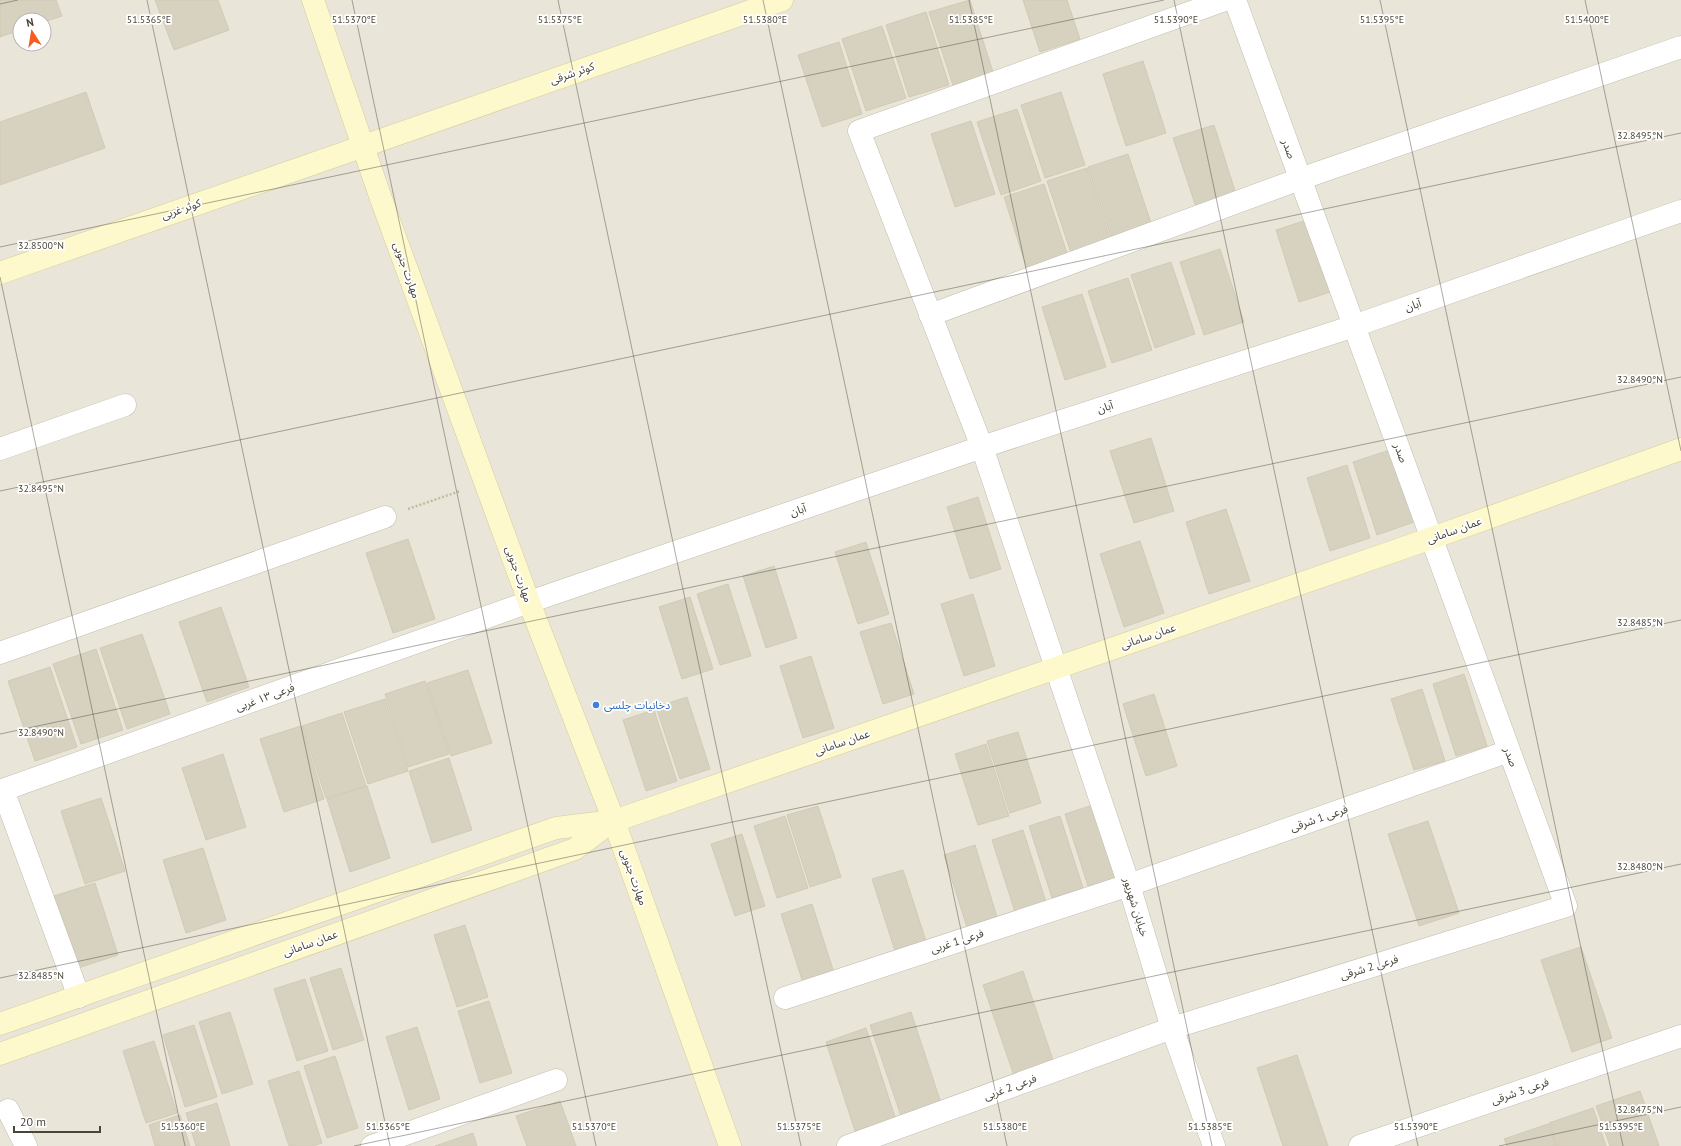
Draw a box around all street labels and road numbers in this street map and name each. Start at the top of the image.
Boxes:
street label: کوثر شرقی [548,59,596,87]
street label: صدر [1279,136,1299,161]
street label: کوثر غربی [159,196,203,222]
street label: مهارت جنوبی [390,240,424,300]
street label: آبان [1403,295,1424,314]
street label: آبان [1095,398,1116,416]
street label: صدر [1391,440,1411,465]
street label: آبان [788,500,809,519]
street label: عمان سامانی [1425,513,1484,546]
street label: مهارت جنوبی [502,544,536,604]
street label: عمان سامانی [1119,620,1178,652]
street label: فرعی ۱۳ غربی [234,680,296,714]
street label: عمان سامانی [813,726,872,758]
street label: صدر [1501,744,1521,769]
street label: فرعی 1 شرقی [1288,802,1350,834]
street label: مهارت جنوبی [617,847,651,907]
street label: خیابان شهریور [1120,875,1152,939]
street label: عمان سامانی [281,926,340,959]
street label: فرعی 1 غربی [929,926,985,956]
street label: فرعی 2 شرقی [1338,951,1400,982]
street label: فرعی 2 غربی [982,1071,1038,1103]
street label: فرعی 3 شرقی [1489,1075,1551,1107]

